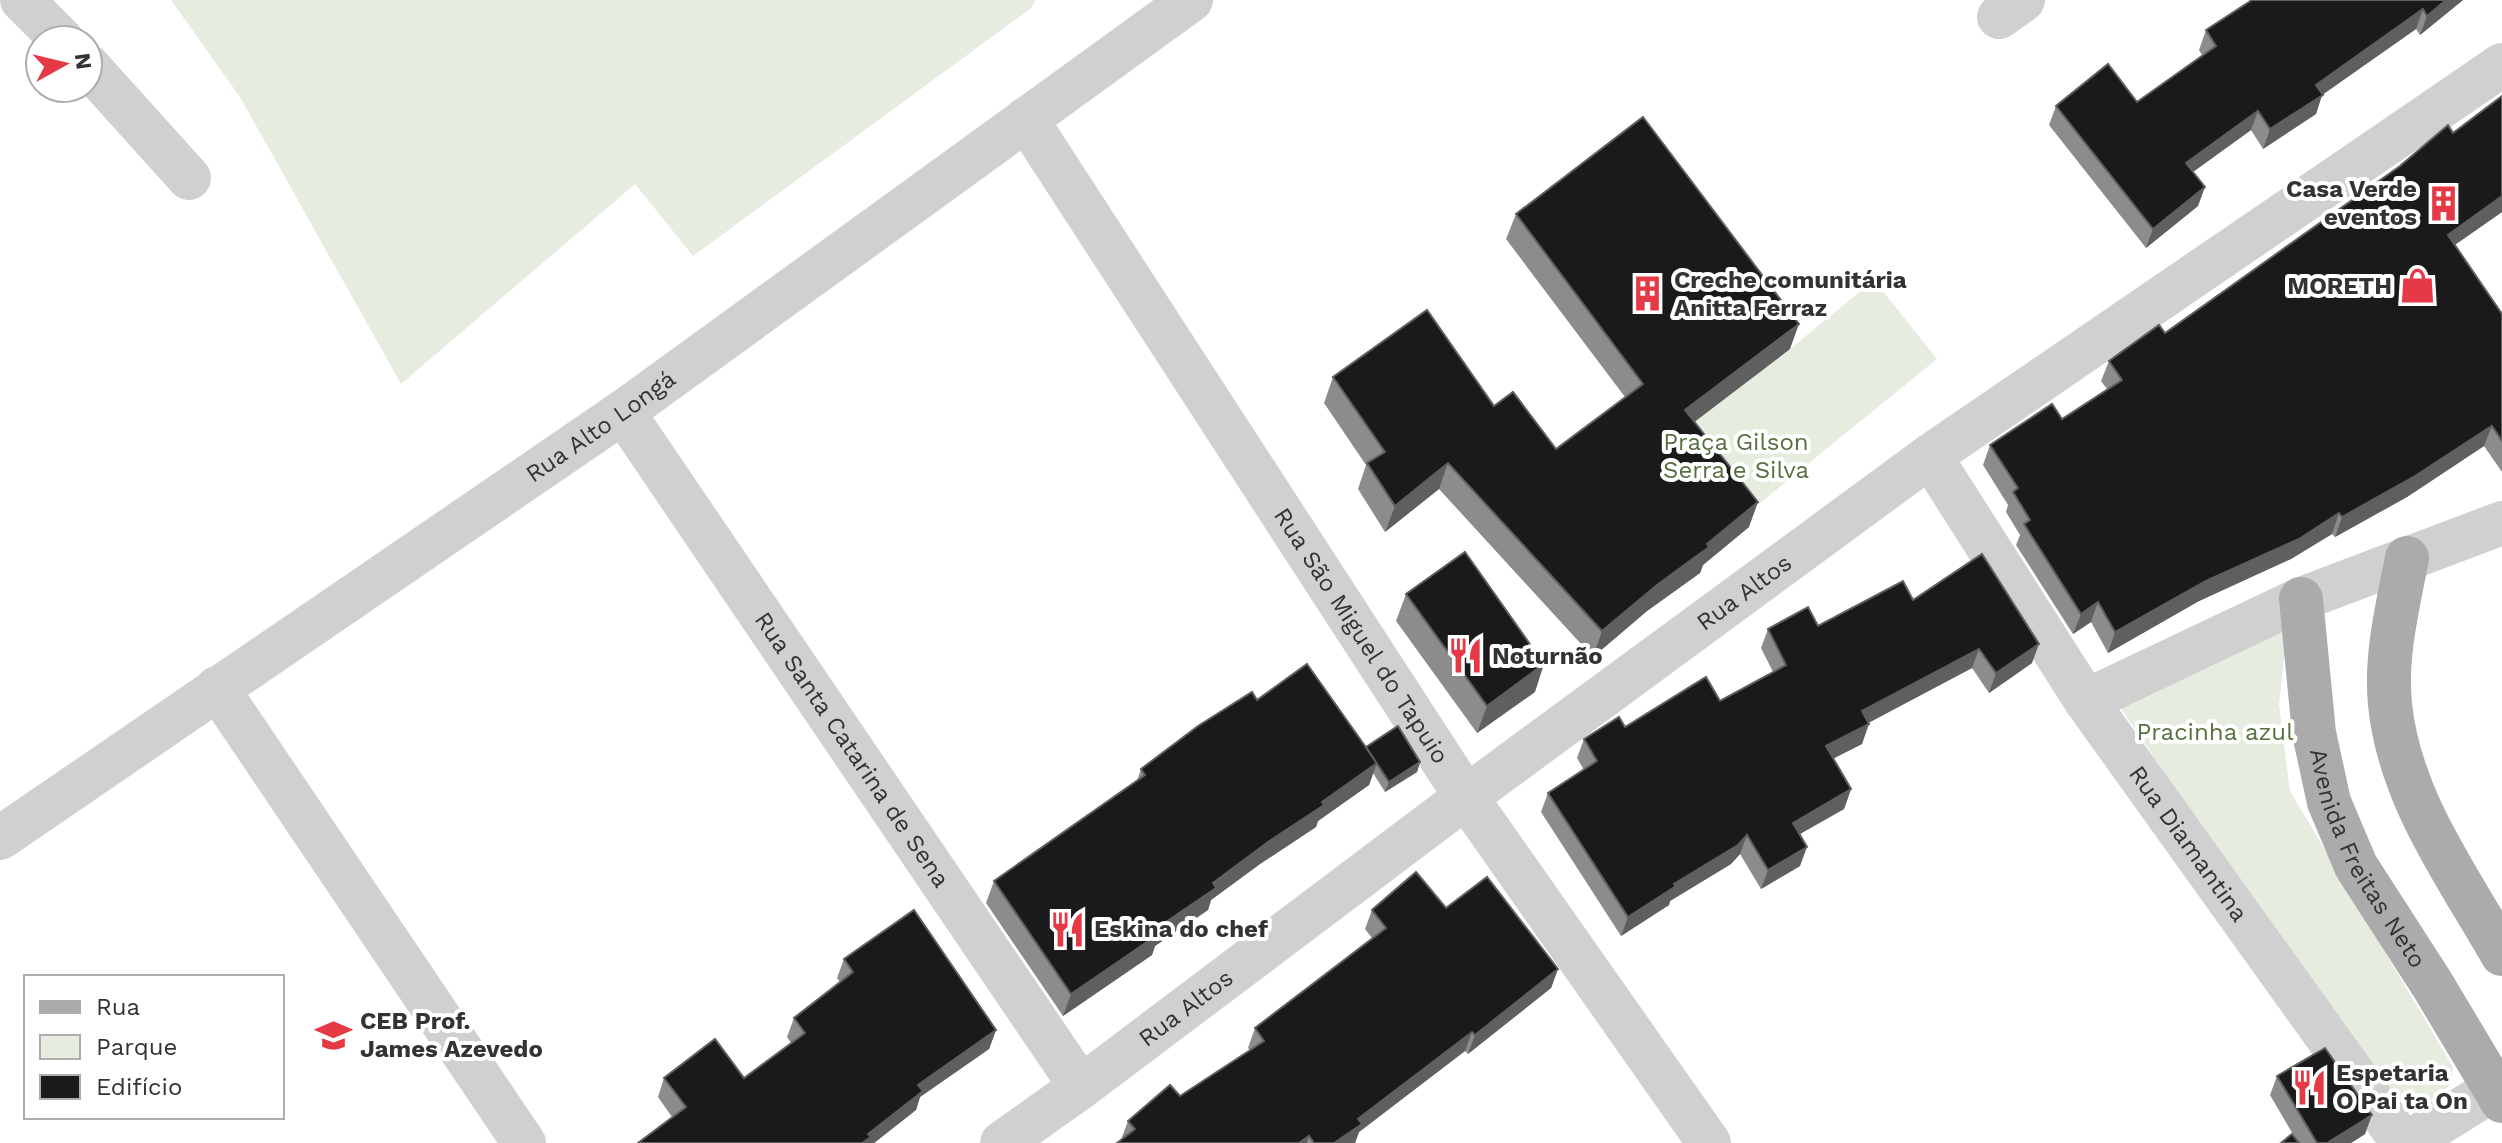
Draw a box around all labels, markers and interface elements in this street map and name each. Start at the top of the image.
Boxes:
north arrow [24,24,104,104]
text: N [70,51,97,71]
place label: Casa Verde eventos [2286,175,2417,231]
building icon: Casa Verde eventos [2424,184,2462,222]
place label: Creche comunitária Anitta Ferraz [1674,266,1907,322]
shop icon: MORETH [2399,267,2437,305]
place label: MORETH [2287,272,2392,300]
building icon: Creche comunitária Anitta Ferraz [1629,275,1667,313]
street label: Rua Alto Longá [520,365,681,488]
park label: Praça Gilson Serra e Silva [1663,428,1809,484]
street label: Rua São Miguel do Tapuio [1268,502,1455,769]
street label: Rua Altos [1691,549,1797,637]
street label: Rua Santa Catarina de Sena [749,607,955,893]
restaurant icon: Noturnão [1447,637,1485,675]
place label: Noturnão [1492,642,1603,670]
park label: Pracinha azul [2137,718,2294,746]
street label: Avenida Freitas Neto [2304,746,2432,973]
street label: Rua Diamantina [2123,760,2254,927]
restaurant icon: Eskina do chef [1049,910,1087,948]
place label: Eskina do chef [1094,915,1268,943]
street label: Rua Altos [1133,964,1238,1053]
legend [24,975,284,1119]
text: Rua [96,993,140,1021]
place label: CEB Prof. James Azevedo [360,1007,543,1063]
school or university icon: CEB Prof. James Azevedo [315,1016,353,1054]
text: Parque [96,1033,177,1061]
place label: Espetaria O Pai ta On [2336,1059,2468,1115]
restaurant icon: Espetaria O Pai ta On [2291,1068,2329,1106]
text: Edifício [96,1073,182,1101]

